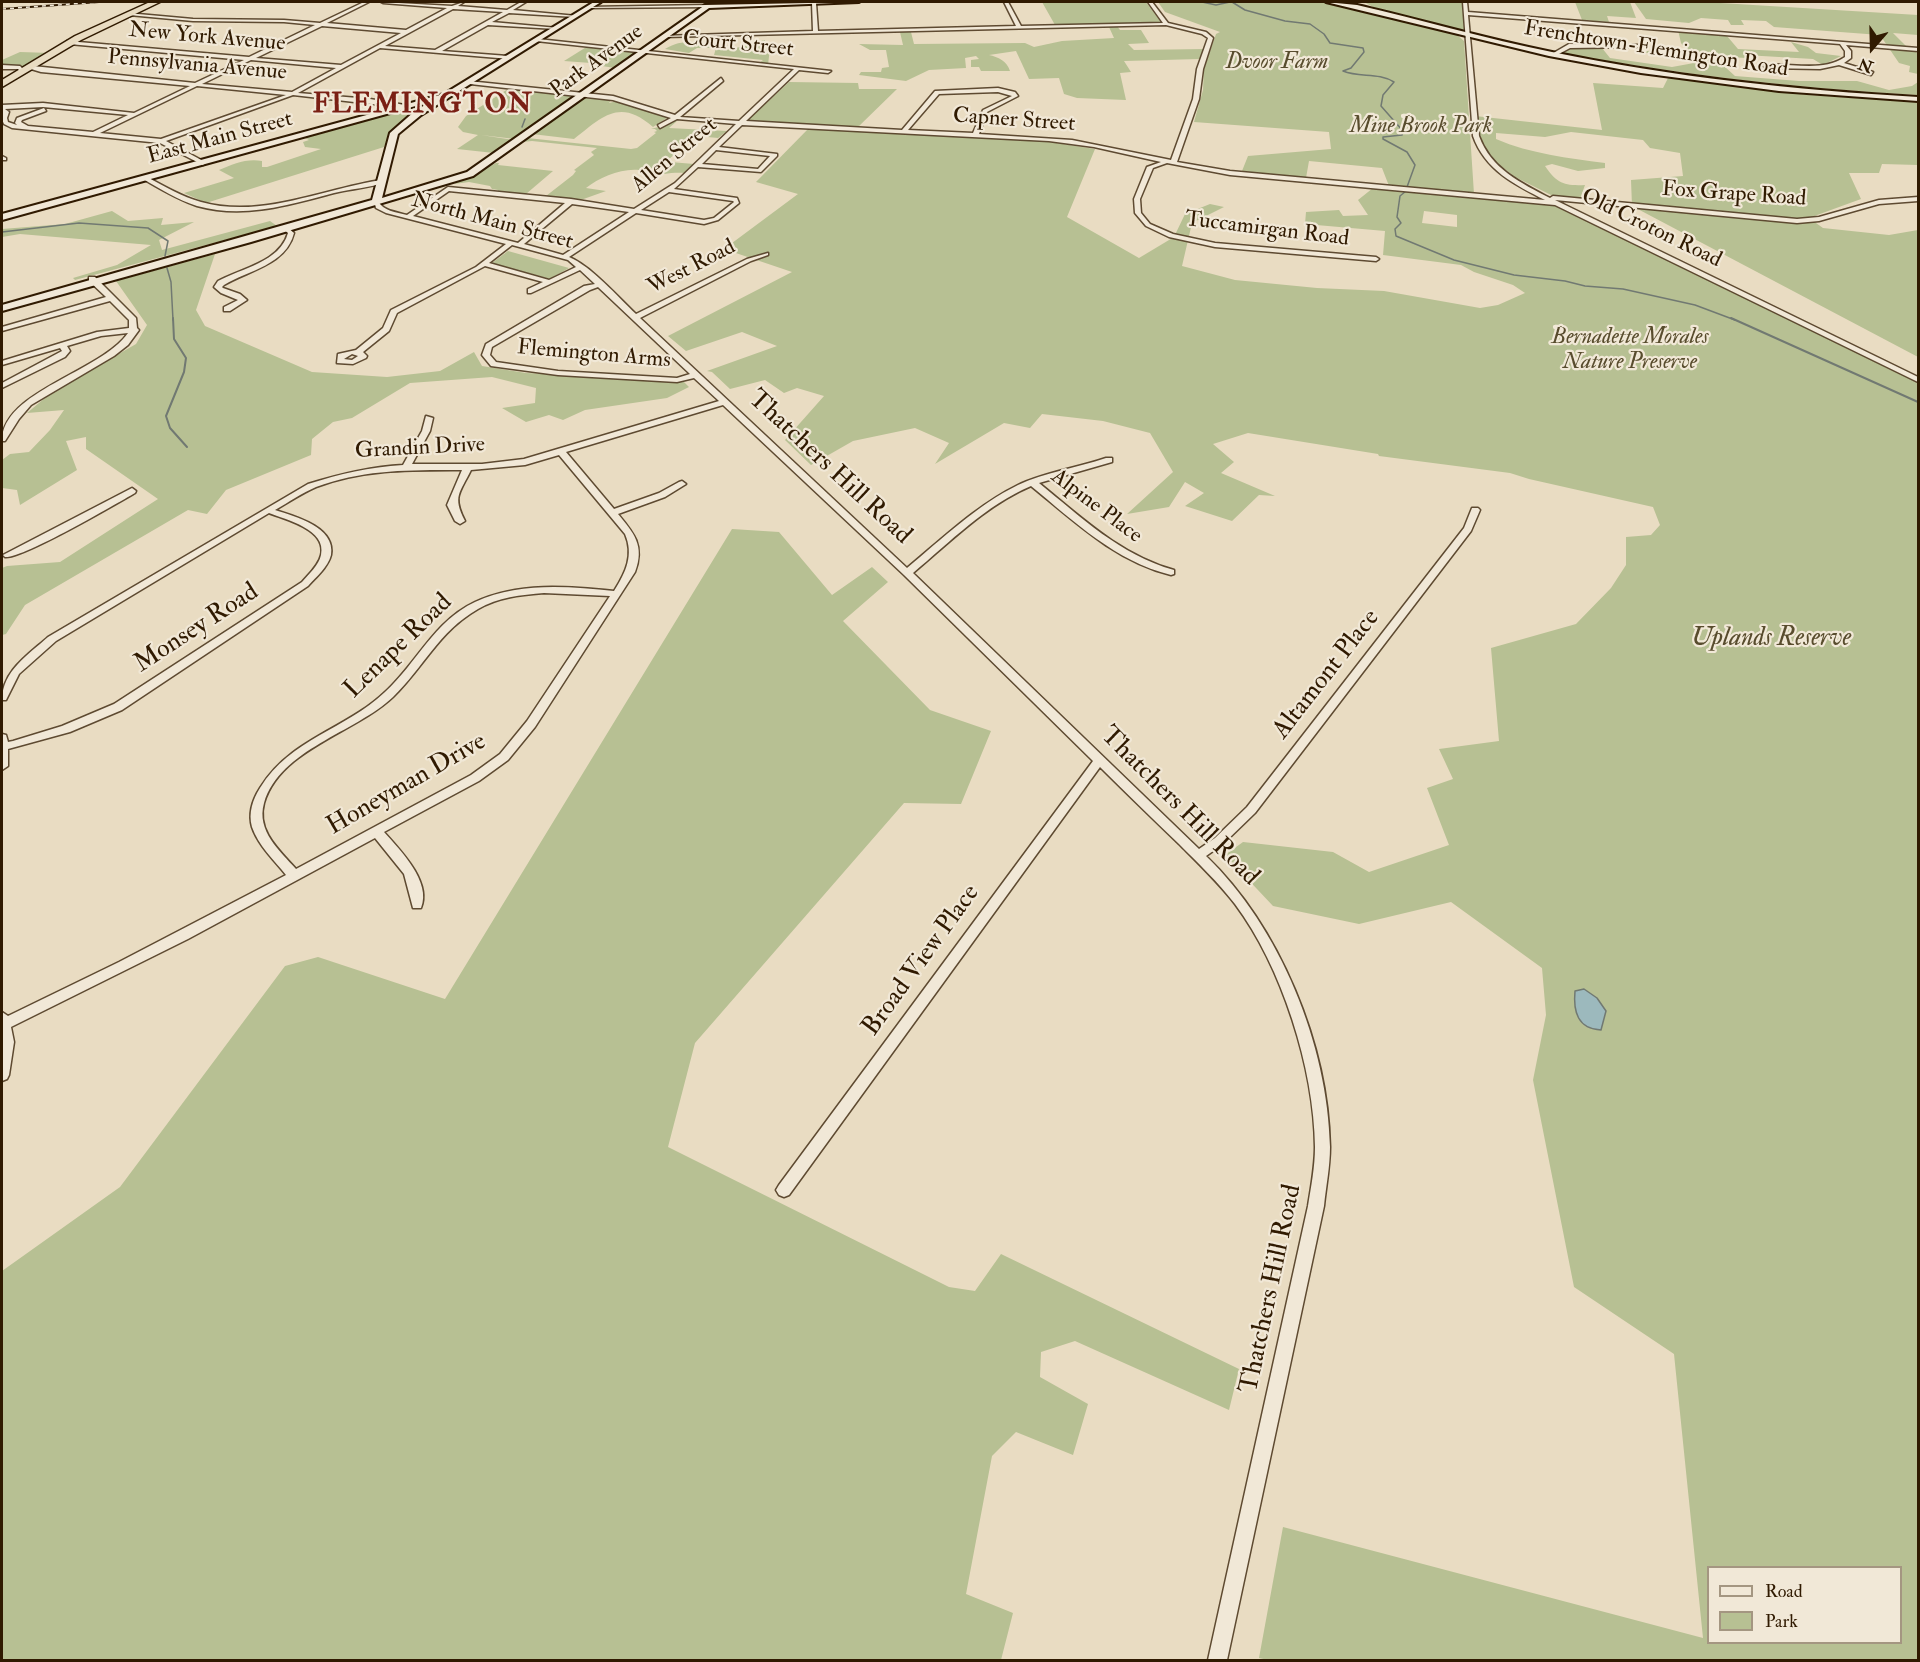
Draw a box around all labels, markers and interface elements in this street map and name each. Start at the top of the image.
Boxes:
street label: Frenchtown-Flemington Road [1522,16,1790,84]
street label: New York Avenue [128,18,286,58]
north arrow [1842,18,1902,78]
street label: Park Avenue [545,19,649,105]
street label: Court Street [681,26,795,64]
street label: Pennsylvania Avenue [106,45,288,87]
park label: Dvoor Farm [1226,50,1328,76]
text: N [1856,53,1876,77]
district label: FLEMINGTON [313,90,533,122]
street label: Capner Street [952,104,1076,138]
street label: East Main Street [145,107,295,171]
street label: Allen Street [627,113,723,199]
park label: Mine Brook Park [1350,114,1492,140]
street label: Fox Grape Road [1661,177,1807,213]
street label: Old Croton Road [1576,184,1726,274]
street label: North Main Street [408,188,576,256]
street label: Tuccamirgan Road [1183,207,1351,253]
street label: West Road [644,235,740,301]
park label: Bernadette Morales Nature Preserve [1552,325,1708,376]
street label: Flemington Arms [516,335,672,375]
street label: Thatchers Hill Road [741,384,917,552]
street label: Grandin Drive [354,432,486,466]
street label: Alpine Place [1045,464,1147,550]
street label: Monsey Road [129,577,265,681]
street label: Lenape Road [339,588,459,706]
street label: Altamont Place [1267,604,1387,746]
park label: Uplands Reserve [1691,623,1851,655]
street label: Thatchers Hill Road [1093,721,1265,893]
street label: Honeyman Drive [322,727,492,843]
street label: Broad View Place [857,879,987,1043]
street label: Thatchers Hill Road [1235,1182,1309,1396]
legend [1707,1566,1902,1644]
text: Road [1765,1580,1803,1603]
text: Park [1765,1610,1798,1633]

